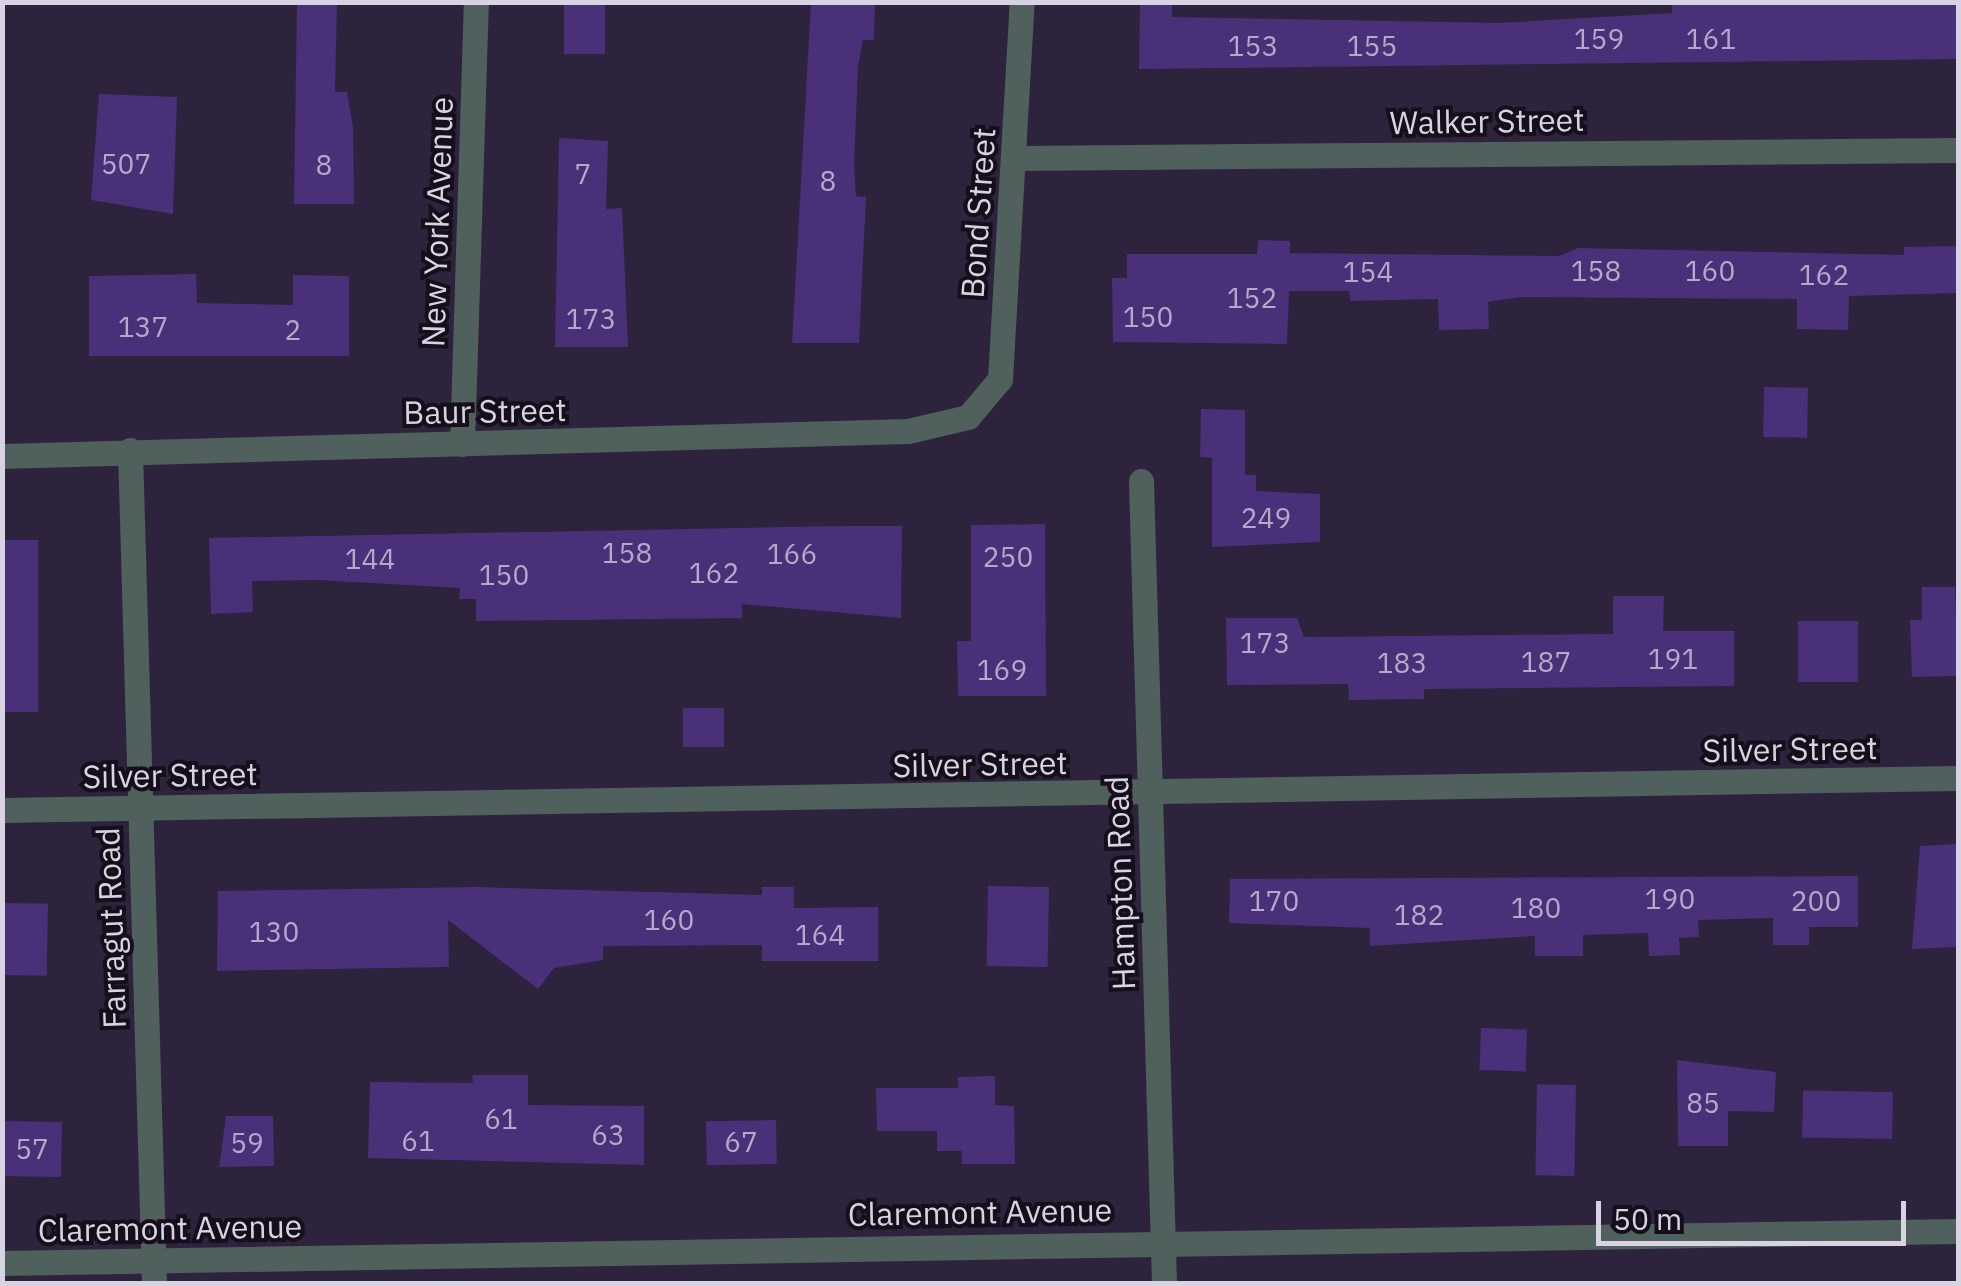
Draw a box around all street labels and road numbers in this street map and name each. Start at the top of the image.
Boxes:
street label: New York Avenue [413,96,461,348]
street label: Walker Street [1389,100,1585,142]
street label: Bond Street [953,126,1003,300]
street label: Baur Street [403,390,567,432]
street label: Silver Street [1702,728,1878,770]
street label: Silver Street [892,743,1068,785]
street label: Silver Street [82,754,258,796]
street label: Hampton Road [1097,775,1143,991]
street label: Farragut Road [88,827,134,1029]
street label: Claremont Avenue [847,1190,1113,1234]
street label: Claremont Avenue [37,1206,303,1250]

